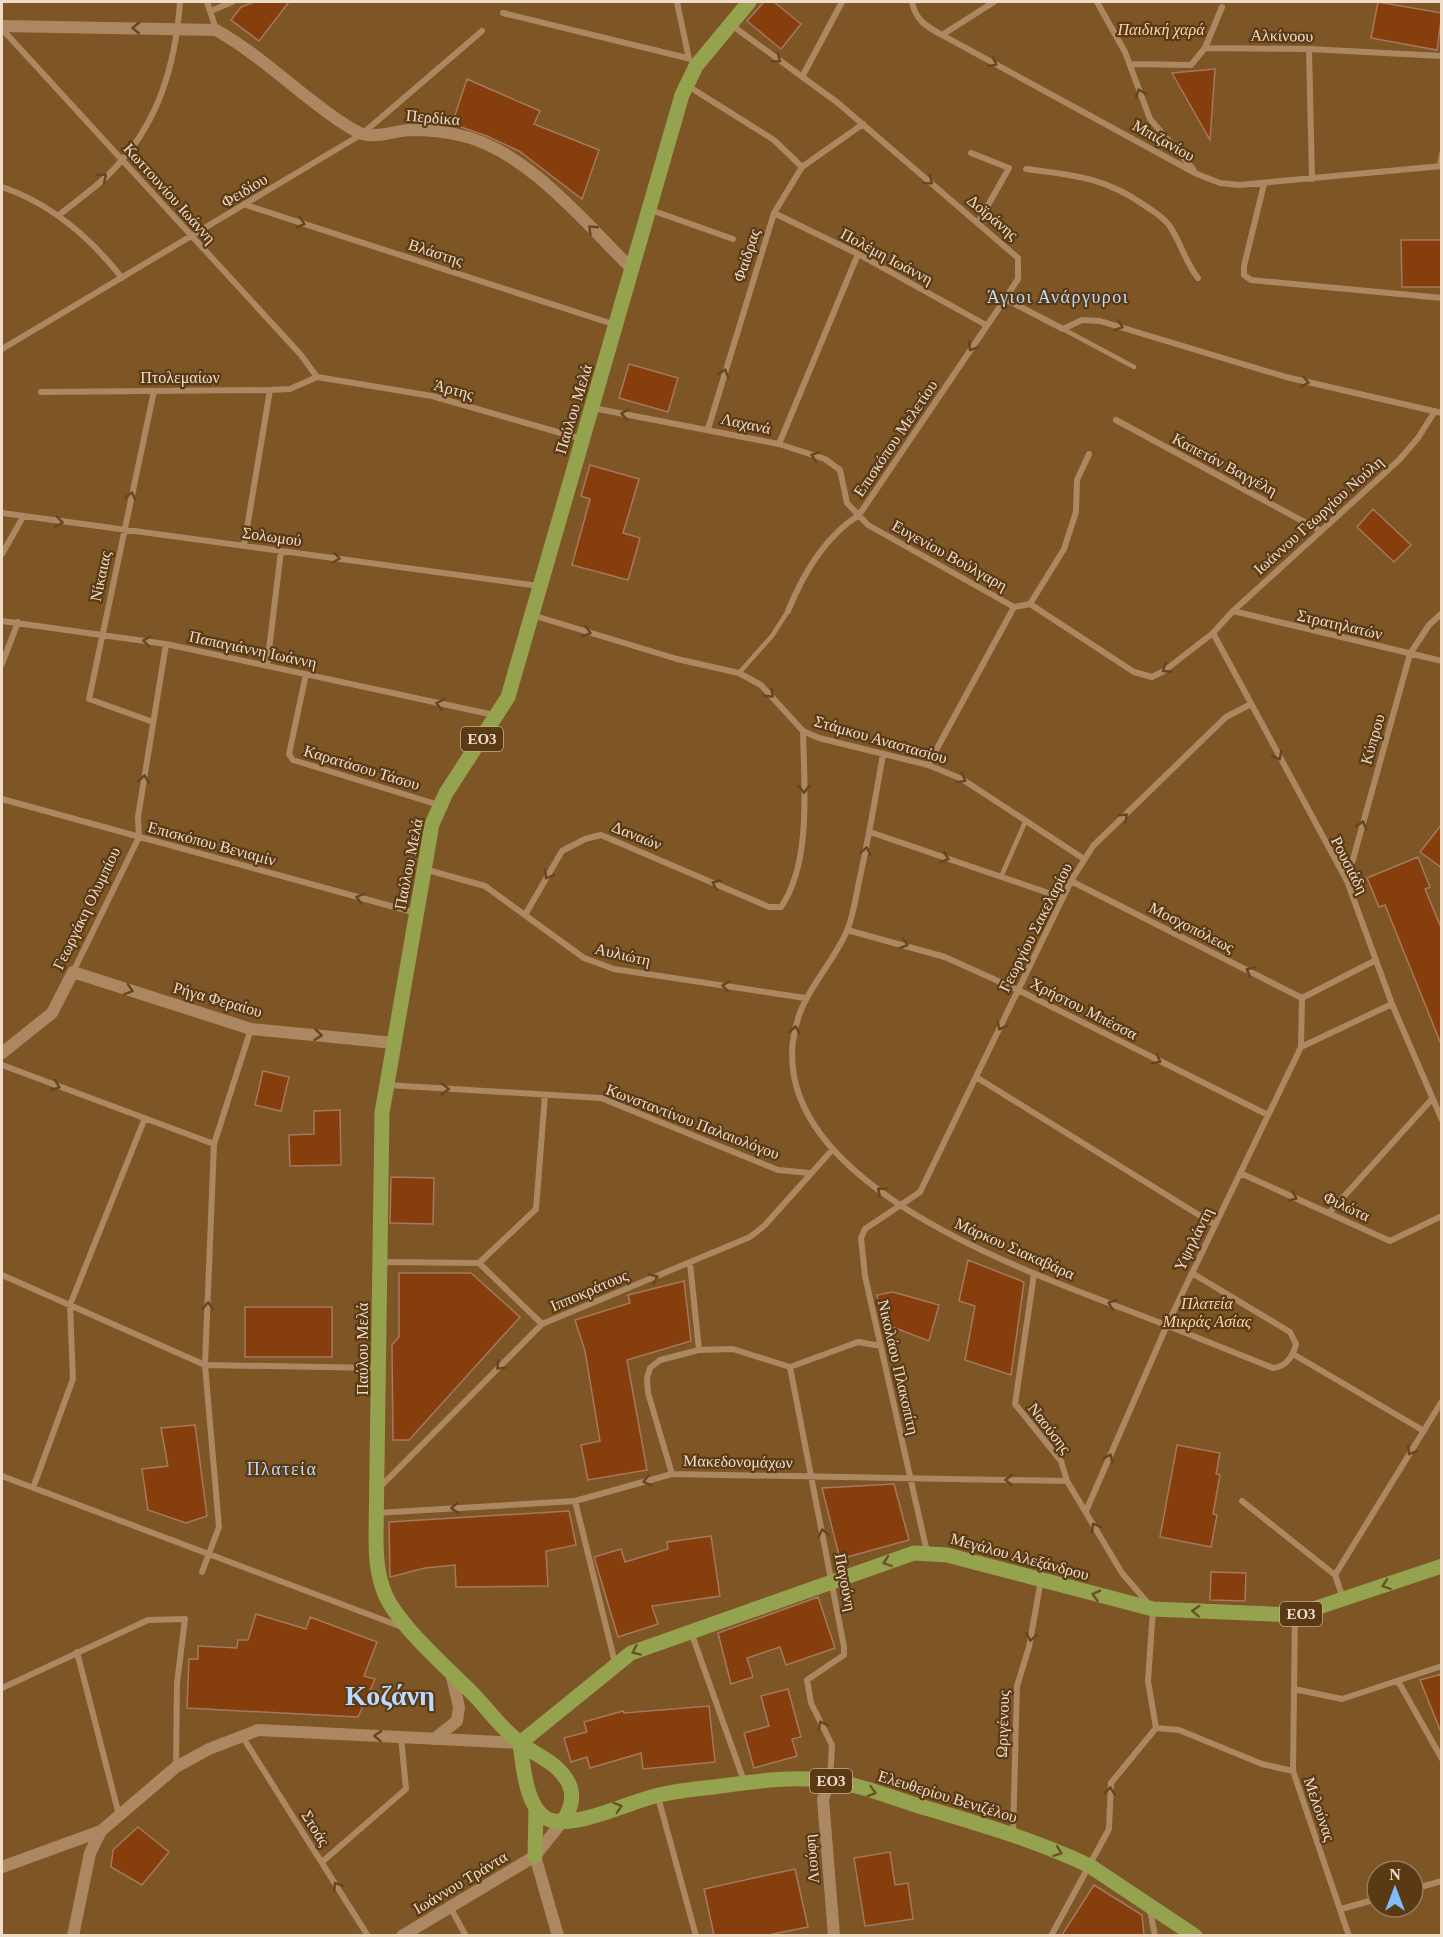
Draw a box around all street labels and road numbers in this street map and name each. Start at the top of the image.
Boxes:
street label: Αλκίνοου [1250,26,1314,45]
street label: Περδίκα [405,107,461,129]
street label: Μπιζανίου [1129,116,1198,165]
street label: Κωττουνίου Ιωάννη [119,140,219,248]
street label: Φειδίου [218,170,270,211]
street label: Δοϊράνης [963,191,1022,245]
street label: Πολέμη Ιωάννη [837,225,936,289]
street label: Φαίδρας [730,226,764,284]
street label: Βλάστης [406,236,466,270]
street label: Παύλου Μελά [552,362,595,456]
street label: Πτολεμαίων [140,369,220,387]
street label: Άρτης [432,376,476,404]
street label: Επισκόπου Μελετίου [850,377,941,500]
street label: Λαχανά [719,410,773,438]
street label: Καπετάν Βαγγέλη [1169,430,1280,500]
street label: Ιωάννου Γεωργίου Νούλη [1250,453,1387,579]
street label: Ευγενίου Βούλγαρη [889,517,1010,595]
street label: Σολωμού [241,524,303,550]
street label: Νίκαιας [87,549,114,603]
street label: Στρατηλατών [1295,606,1384,644]
street label: Παπαγιάννη Ιωάννη [187,628,318,672]
street label: Στάμκου Αναστασίου [812,712,949,768]
street label: Κύπρου [1357,712,1389,766]
road number: ΕΟ3 [461,727,503,751]
street label: Καρατάσου Τάσου [302,742,422,794]
street label: Παύλου Μελά [391,816,426,911]
street label: Επισκόπου Βενιαμίν [146,818,278,870]
street label: Δαναών [609,818,664,853]
street label: Ρουσιάδη [1327,834,1371,897]
street label: Γεωργάκη Ολυμπίου [49,844,124,973]
street label: Γεωργίου Σακελαρίου [996,860,1076,995]
street label: Μοσχοπόλεως [1146,899,1238,957]
street label: Αυλιώτη [593,940,652,970]
street label: Χρήστου Μπέσσα [1027,974,1141,1044]
street label: Ρήγα Φεραίου [171,979,264,1021]
street label: Κωνσταντίνου Παλαιολόγου [603,1080,782,1163]
street label: Φιλώτα [1321,1188,1373,1225]
street label: Υψηλάντη [1171,1205,1217,1274]
street label: Μάρκου Σιακαβάρα [952,1214,1078,1284]
street label: Ιπποκράτους [548,1266,632,1315]
street label: Νικολάου Πλακοπίτη [874,1298,922,1437]
street label: Παύλου Μελά [354,1302,371,1395]
street label: Ναούσης [1024,1400,1075,1458]
street label: Μακεδονομάχων [683,1452,793,1472]
street label: Μεγάλου Αλεξάνδρου [948,1530,1091,1584]
street label: Παγούνη [831,1552,859,1613]
road number: ΕΟ3 [1280,1602,1322,1626]
street label: Ωριγένους [993,1689,1013,1758]
street label: Ελευθερίου Βενιζέλου [876,1767,1020,1827]
road number: ΕΟ3 [810,1769,852,1793]
street label: Μελούνας [1301,1775,1339,1844]
street label: Στοάς [298,1808,333,1850]
street label: Λιούφη [801,1834,823,1884]
street label: Ιωάννου Τράντα [410,1847,511,1918]

